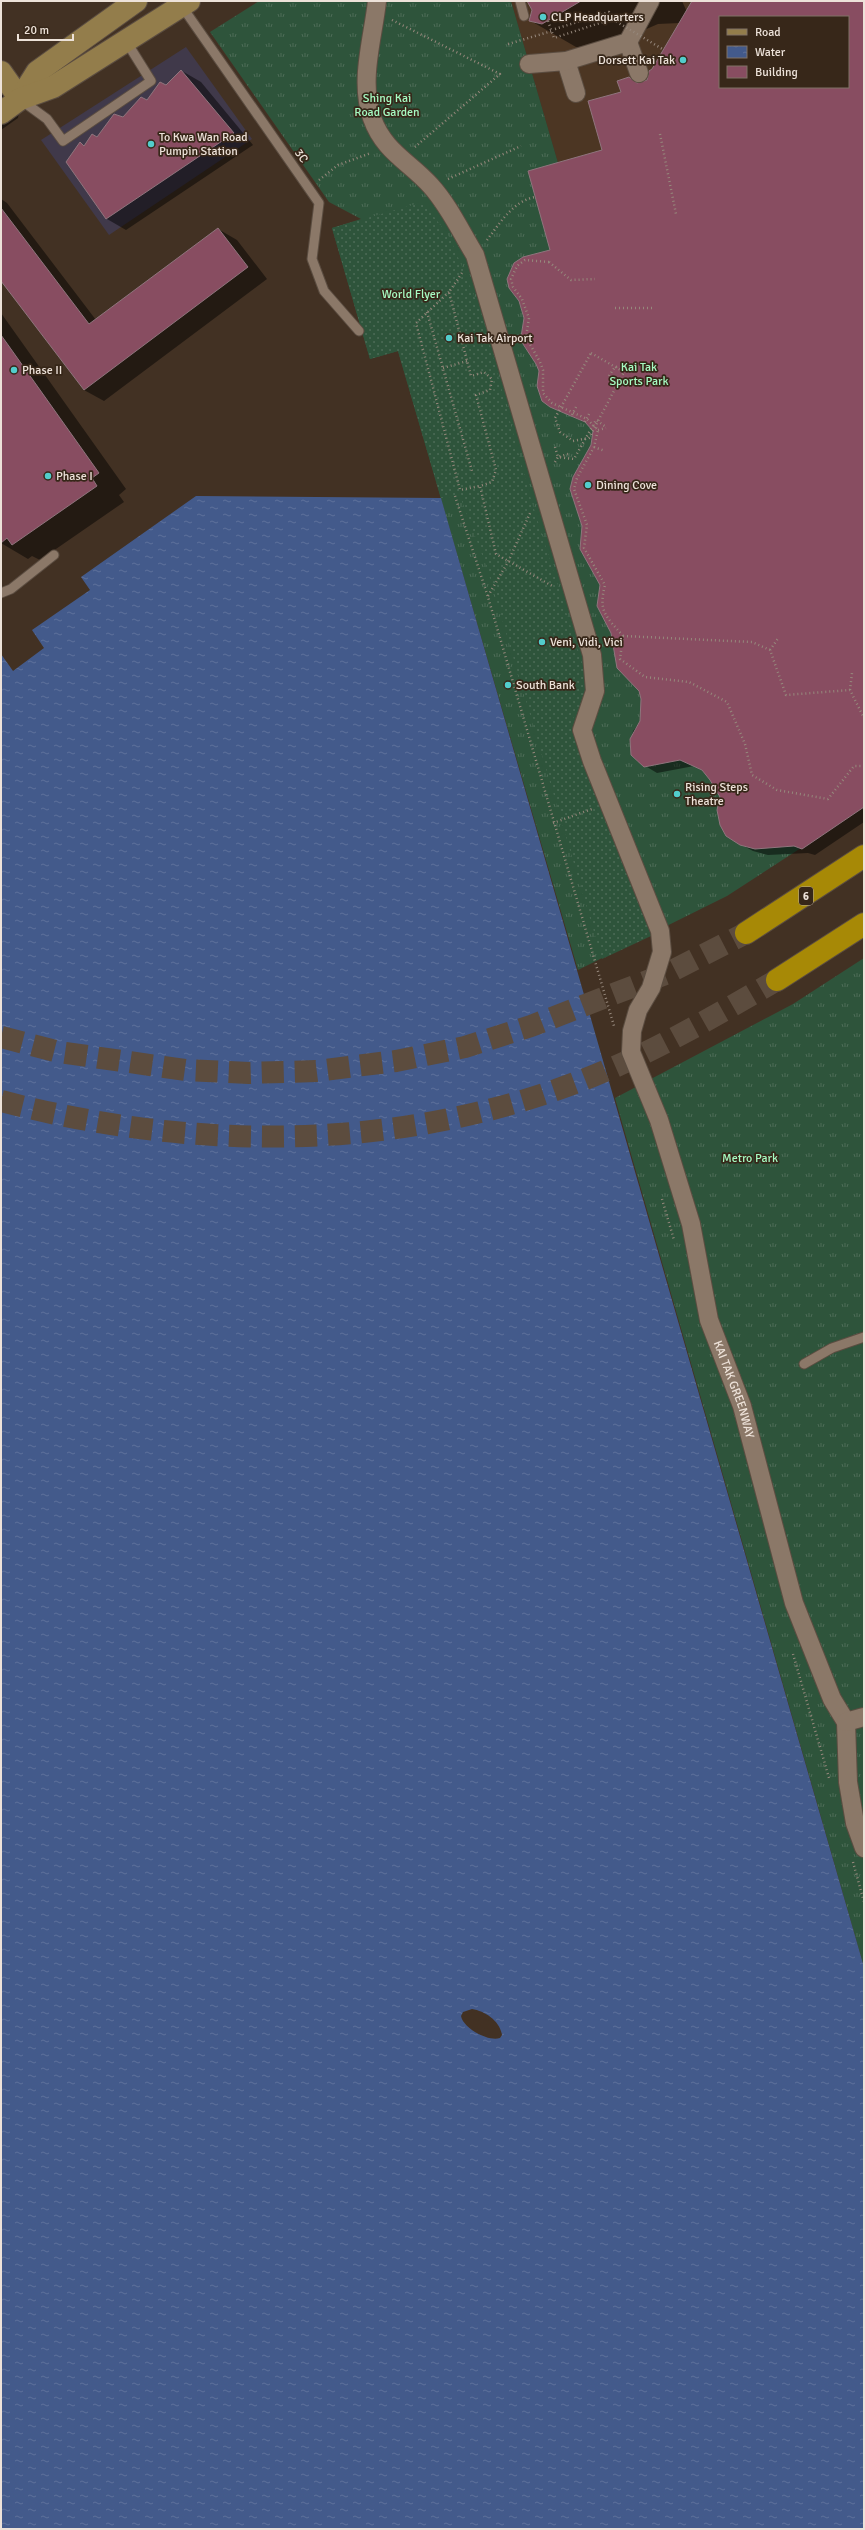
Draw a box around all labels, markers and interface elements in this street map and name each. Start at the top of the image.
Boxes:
place label: CLP Headquarters [551,10,644,25]
marker: CLP Headquarters [538,12,548,22]
scale bar [18,16,73,42]
legend [719,16,849,88]
text: 20 m [24,23,49,38]
text: Road [755,25,781,40]
text: Water [755,45,786,60]
place label: Dorsett Kai Tak [598,53,675,68]
marker: Dorsett Kai Tak [678,55,688,65]
text: Building [755,65,798,80]
park label: Shing Kai Road Garden [354,91,420,120]
place label: To Kwa Wan Road Pumpin Station [159,130,248,159]
marker: To Kwa Wan Road Pumpin Station [146,139,156,149]
street label: 3C [291,146,311,166]
park label: World Flyer [382,287,441,302]
place label: Kai Tak Airport [457,331,532,346]
marker: Kai Tak Airport [444,333,454,343]
park label: Kai Tak Sports Park [609,360,669,389]
place label: Phase II [22,363,62,378]
marker: Phase II [9,365,19,375]
place label: Phase I [56,469,93,484]
marker: Phase I [43,471,53,481]
place label: Dining Cove [596,478,657,493]
marker: Dining Cove [583,480,593,490]
place label: Veni, Vidi, Vici [550,635,623,650]
marker: Veni, Vidi, Vici [537,637,547,647]
place label: South Bank [516,678,575,693]
marker: South Bank [503,680,513,690]
place label: Rising Steps Theatre [685,780,748,809]
marker: Rising Steps Theatre [672,789,682,799]
road number: 6 [799,887,813,905]
park label: Metro Park [722,1151,778,1166]
street label: KAI TAK GREENWAY [710,1338,758,1440]

